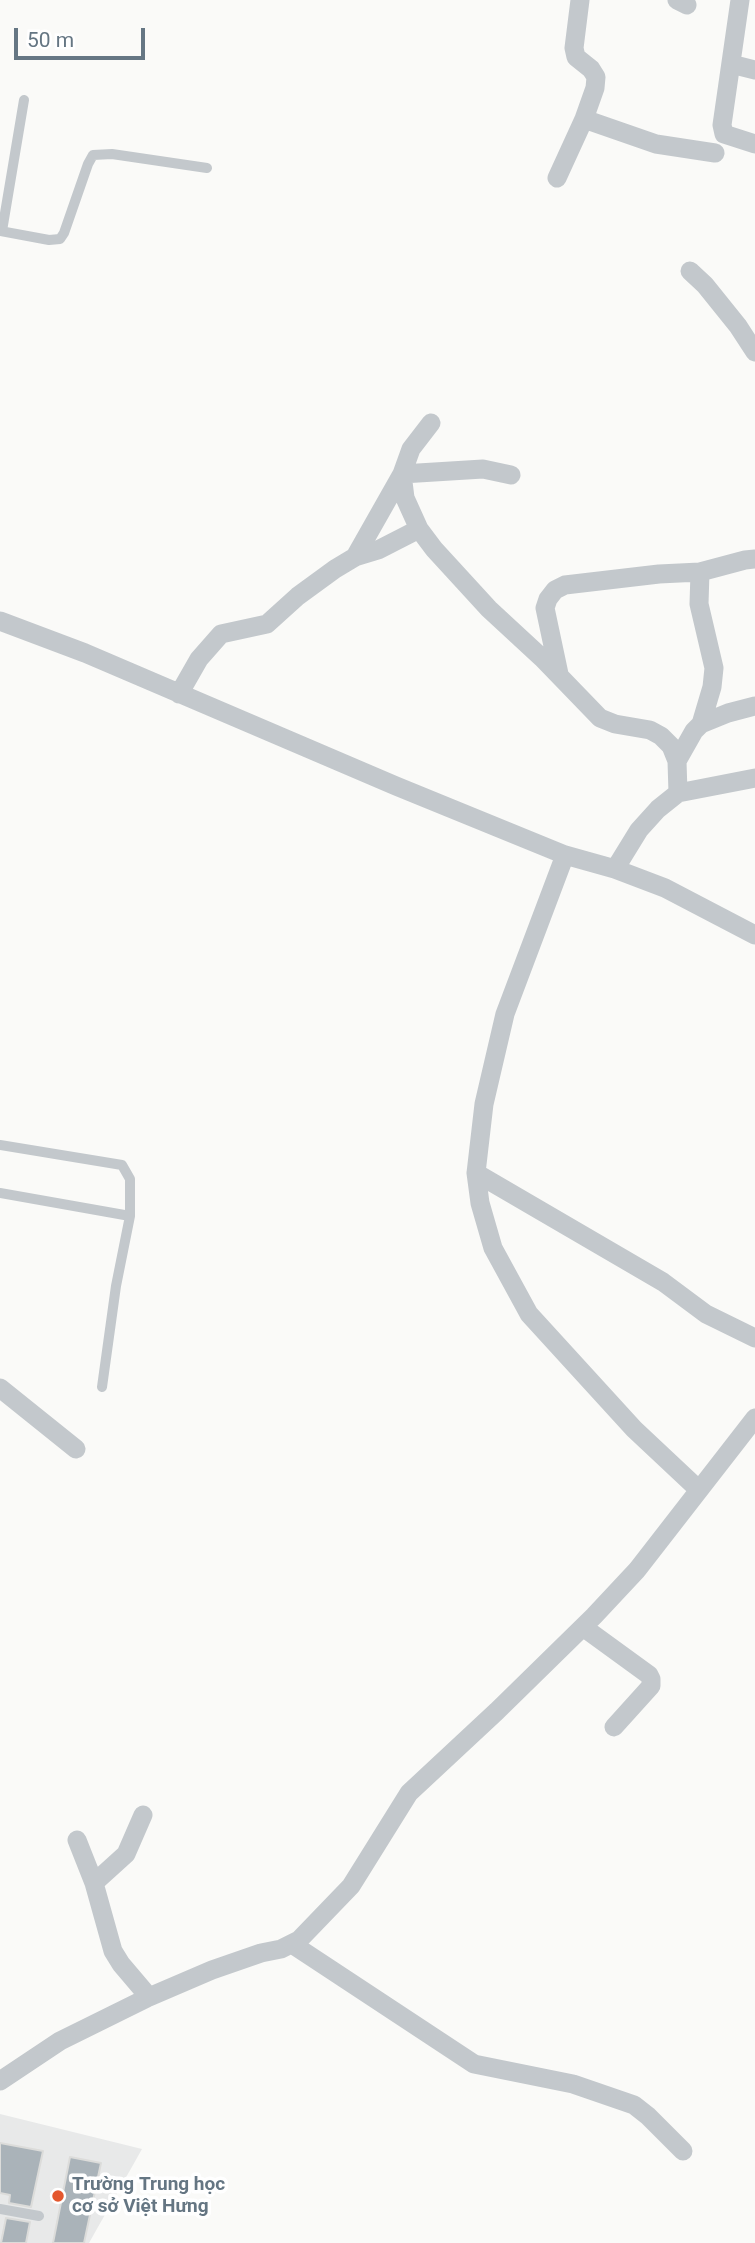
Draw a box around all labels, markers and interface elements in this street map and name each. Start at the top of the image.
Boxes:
scale bar [18,14,149,58]
text: 50 m [27,28,74,52]
place label: Trường Trung học cơ sở Việt Hưng [72,2174,225,2218]
marker: Trường Trung học cơ sở Việt Hưng [50,2188,66,2204]

